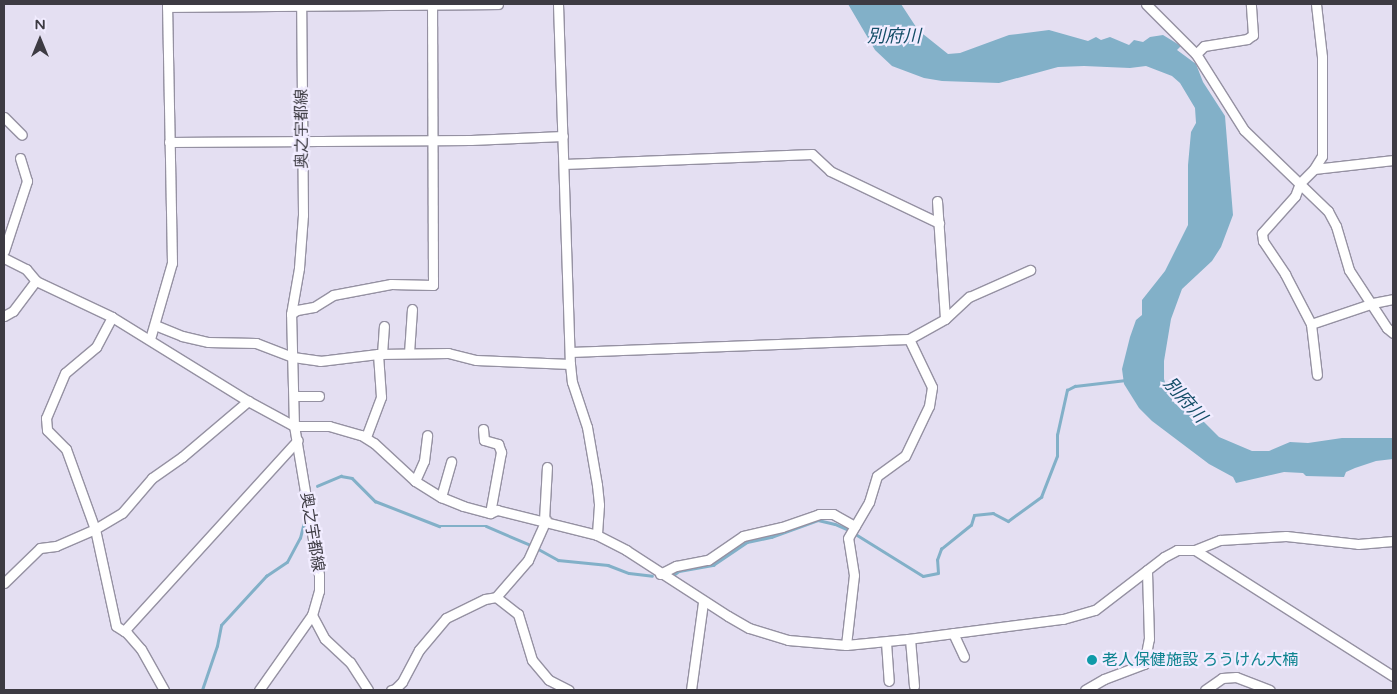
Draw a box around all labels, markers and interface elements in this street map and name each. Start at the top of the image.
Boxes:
north arrow [15,15,65,65]
text: N [34,16,46,33]
water label: 別府川 [867,25,921,47]
street label: 奥之宇都線 [292,89,312,169]
water label: 別府川 [1159,373,1211,427]
street label: 奥之宇都線 [296,491,328,573]
place label: 老人保健施設 ろうけん大楠 [1102,650,1298,670]
marker: 老人保健施設 ろうけん大楠 [1086,654,1098,666]

